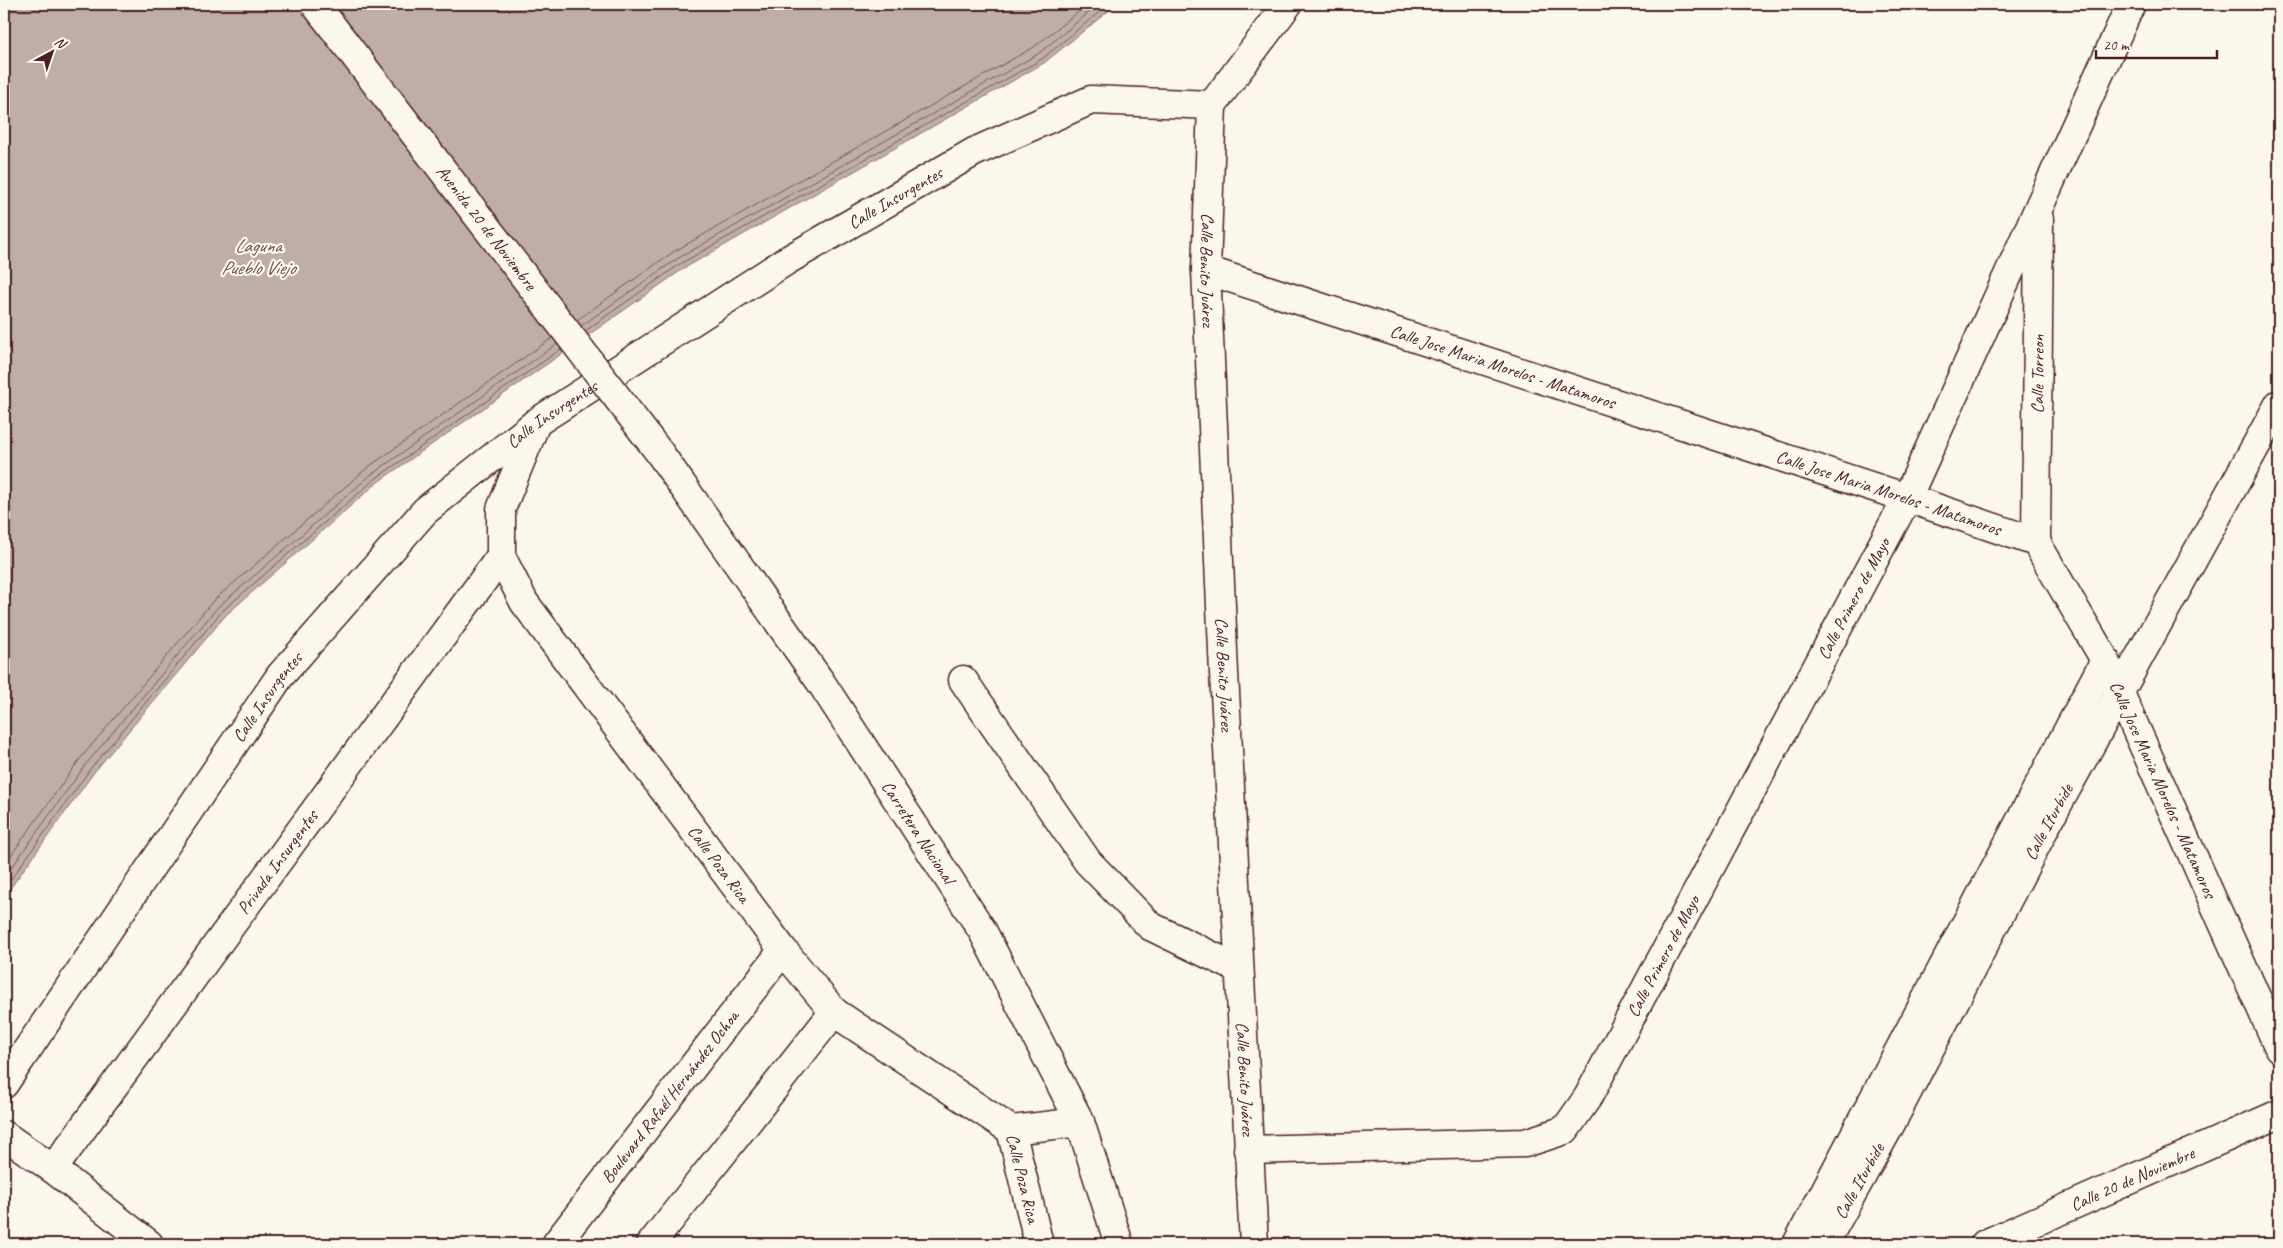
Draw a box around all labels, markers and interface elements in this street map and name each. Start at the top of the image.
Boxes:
north arrow [28,28,78,78]
scale bar [2096,28,2217,60]
text: N [51,33,71,53]
text: 20 m [2103,36,2130,55]
street label: Avenida 20 de Noviembre [432,161,542,295]
street label: Calle Insurgentes [844,161,948,234]
street label: Calle Benito Juárez [1195,213,1220,330]
water label: Laguna Pueblo Viejo [221,234,297,280]
street label: Calle Jose Maria Morelos - Matamoros [1387,320,1620,414]
street label: Calle Torreon [2026,334,2049,414]
street label: Calle Insurgentes [502,374,603,453]
street label: Calle Jose Maria Morelos - Matamoros [1773,445,2006,541]
street label: Calle Primero de Mayo [1812,533,1895,663]
street label: Calle Benito Juárez [1211,617,1238,734]
street label: Calle Insurgentes [228,646,308,746]
street label: Calle Jose Maria Morelos - Matamoros [2105,678,2222,903]
street label: Carretera Nacional [877,776,961,890]
street label: Calle Iturbide [2019,779,2078,864]
street label: Privada Insurgentes [232,805,324,918]
street label: Calle Poza Rica [683,821,756,909]
street label: Calle Primero de Mayo [1622,890,1705,1021]
street label: Boulevard Rafaél Hernández Ochoa [596,1005,744,1188]
street label: Calle Benito Juárez [1231,1021,1259,1139]
street label: Calle Poza Rica [1001,1132,1045,1227]
street label: Calle Iturbide [1829,1138,1889,1223]
street label: Calle 20 de Noviembre [2067,1141,2199,1216]

